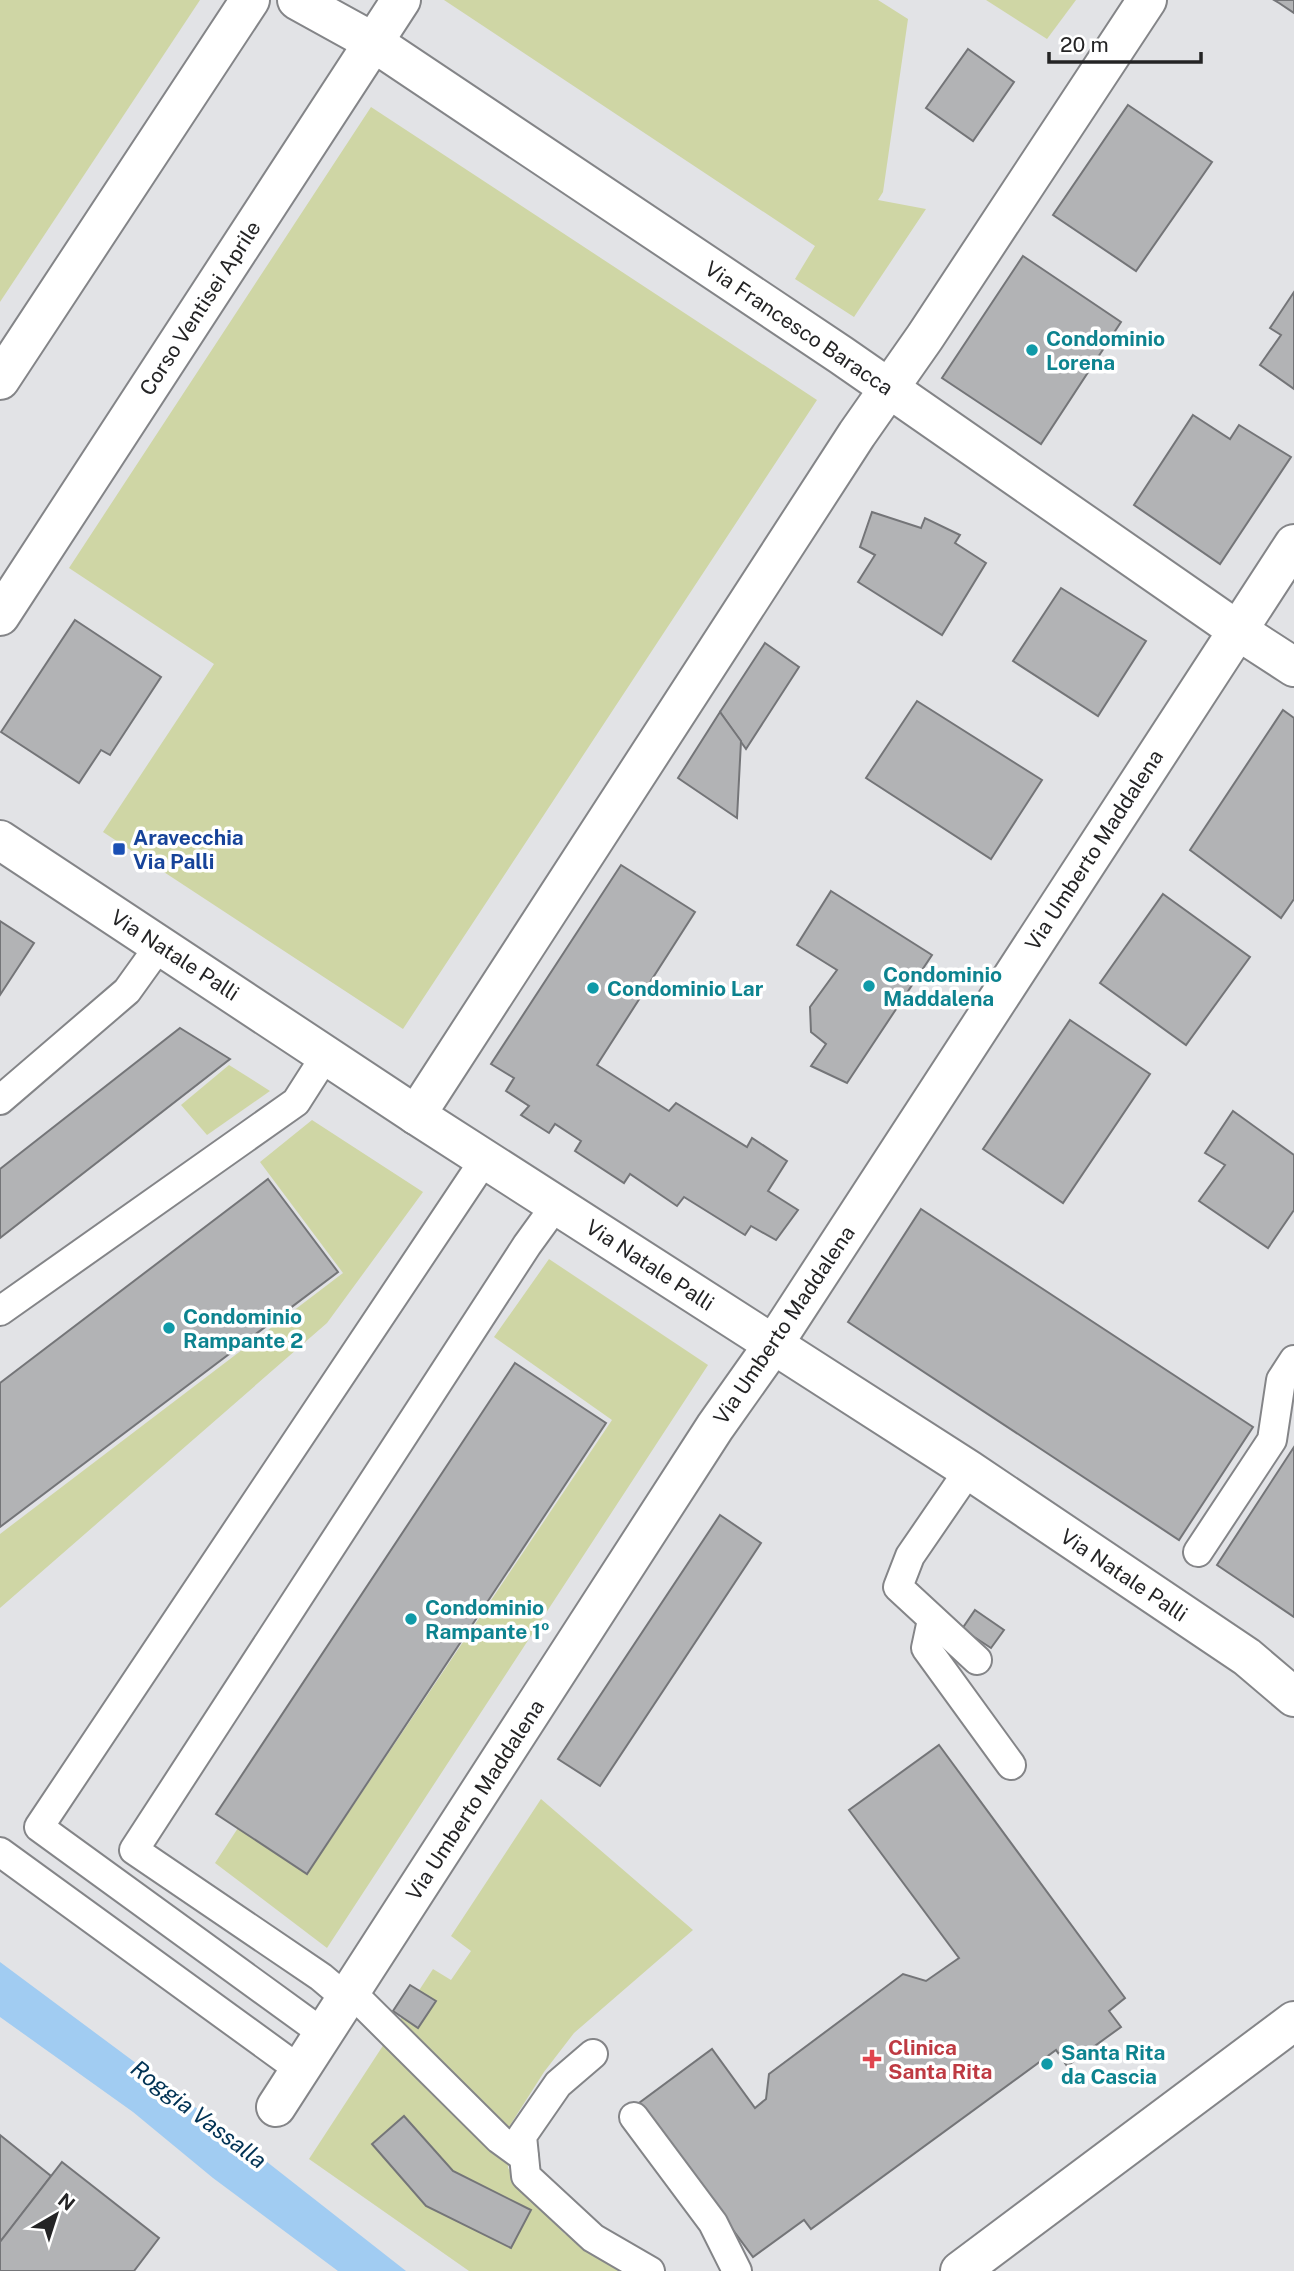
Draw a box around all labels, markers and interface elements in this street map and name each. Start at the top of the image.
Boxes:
scale bar [1049,21,1201,65]
text: 20 m [1060,32,1109,57]
street label: Corso Ventisei Aprile [134,216,266,400]
street label: Via Francesco Baracca [700,256,898,400]
place label: Condominio Lorena [1046,326,1165,375]
marker: Condominio Lorena [1024,342,1040,358]
street label: Via Umberto Maddalena [1020,745,1168,955]
place label: Aravecchia Via Palli [133,825,244,874]
marker: Aravecchia Via Palli [111,841,127,857]
street label: Via Natale Palli [106,904,244,1006]
place label: Condominio Maddalena [883,962,1002,1011]
place label: Condominio Lar [607,976,764,1001]
marker: Condominio Maddalena [861,978,877,994]
marker: Condominio Lar [585,980,601,996]
street label: Via Natale Palli [581,1214,719,1316]
street label: Via Umberto Maddalena [708,1221,860,1429]
place label: Condominio Rampante 2 [183,1304,303,1353]
marker: Condominio Rampante 2 [161,1320,177,1336]
street label: Via Natale Palli [1056,1523,1192,1627]
place label: Condominio Rampante 1º [425,1595,549,1644]
marker: Condominio Rampante 1º [403,1611,419,1627]
street label: Via Umberto Maddalena [401,1695,549,1905]
place label: Clinica Santa Rita [888,2035,992,2084]
place label: Santa Rita da Cascia [1061,2040,1165,2089]
marker: Clinica Santa Rita [862,2049,882,2069]
water label: Roggia Vassalla [126,2054,272,2174]
marker: Santa Rita da Cascia [1039,2056,1055,2072]
north arrow [21,2180,91,2250]
text: N [54,2189,79,2215]

